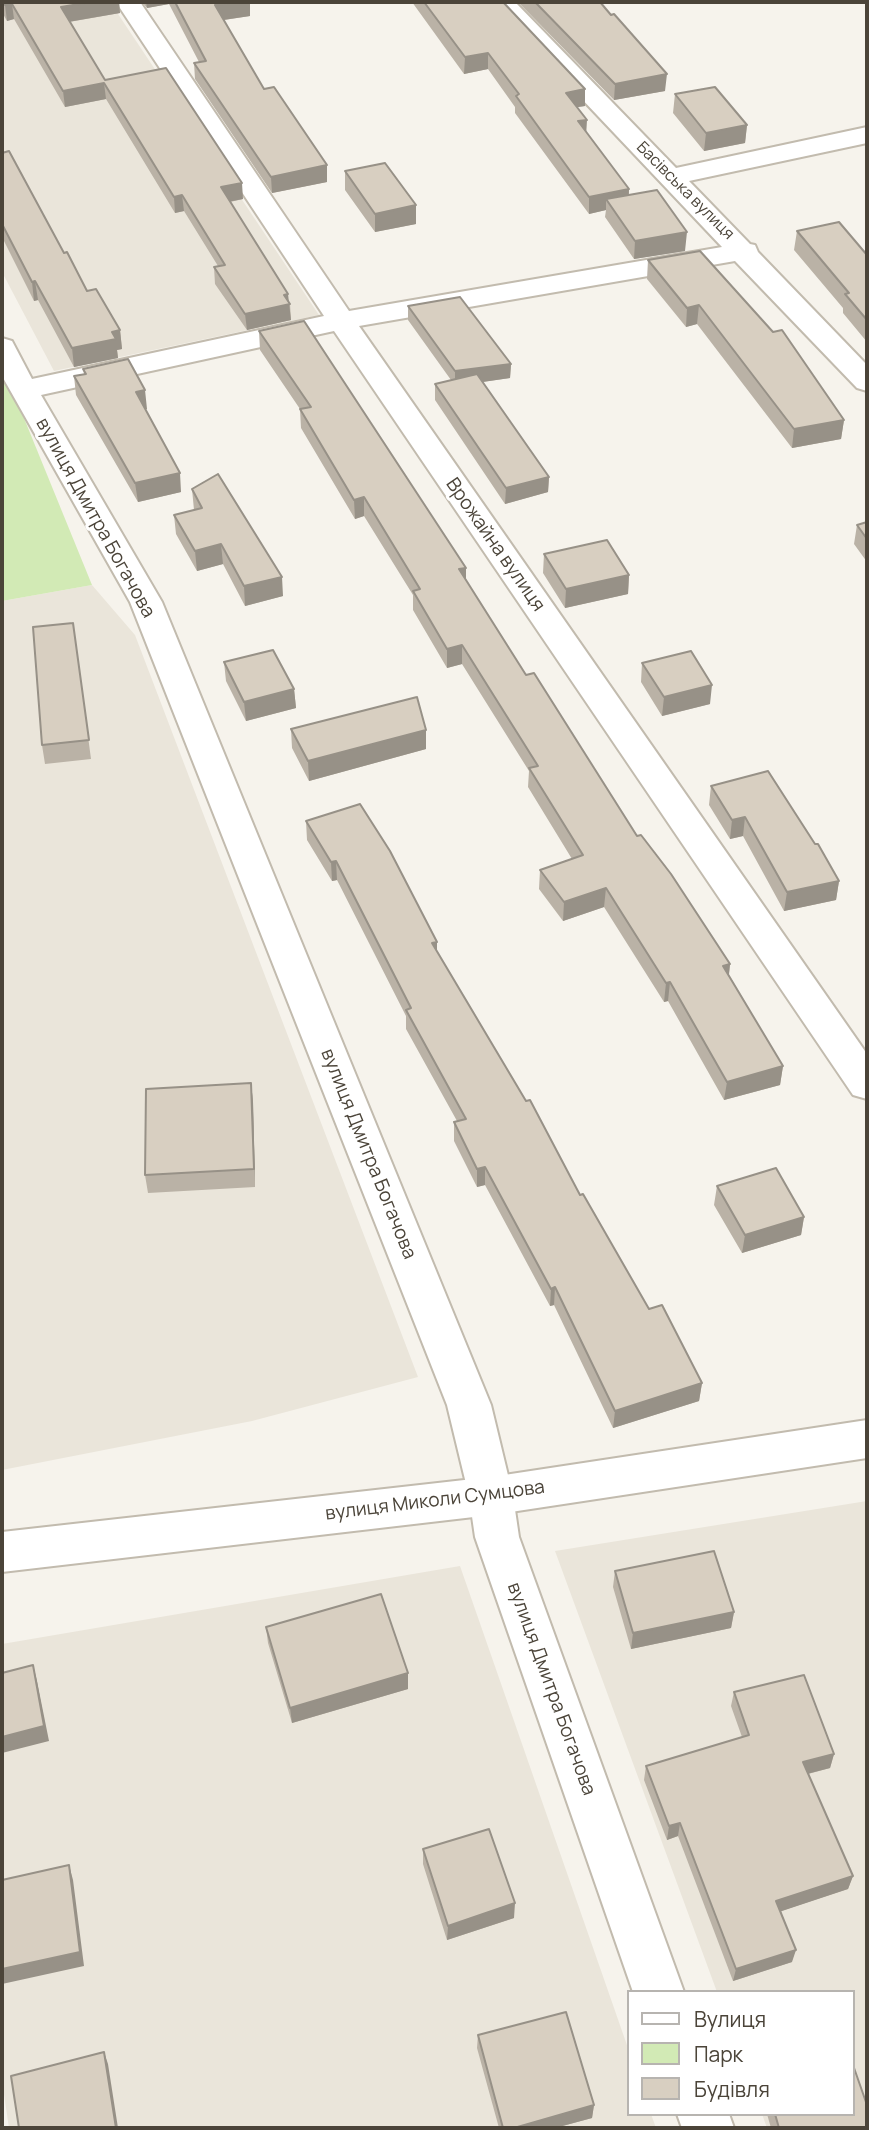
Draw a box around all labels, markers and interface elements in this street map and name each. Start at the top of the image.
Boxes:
street label: Басівська вулиця [632,138,738,244]
street label: вулиця Дмитра Богачова [31,414,159,622]
street label: Врожайна вулиця [440,474,550,616]
street label: вулиця Дмитра Богачова [315,1046,421,1262]
street label: вулиця Миколи Сумцова [324,1476,546,1526]
street label: вулиця Дмитра Богачова [502,1579,600,1799]
legend [628,1990,855,2116]
text: Вулиця [694,2005,766,2033]
text: Парк [694,2040,743,2068]
text: Будівля [694,2075,770,2103]

